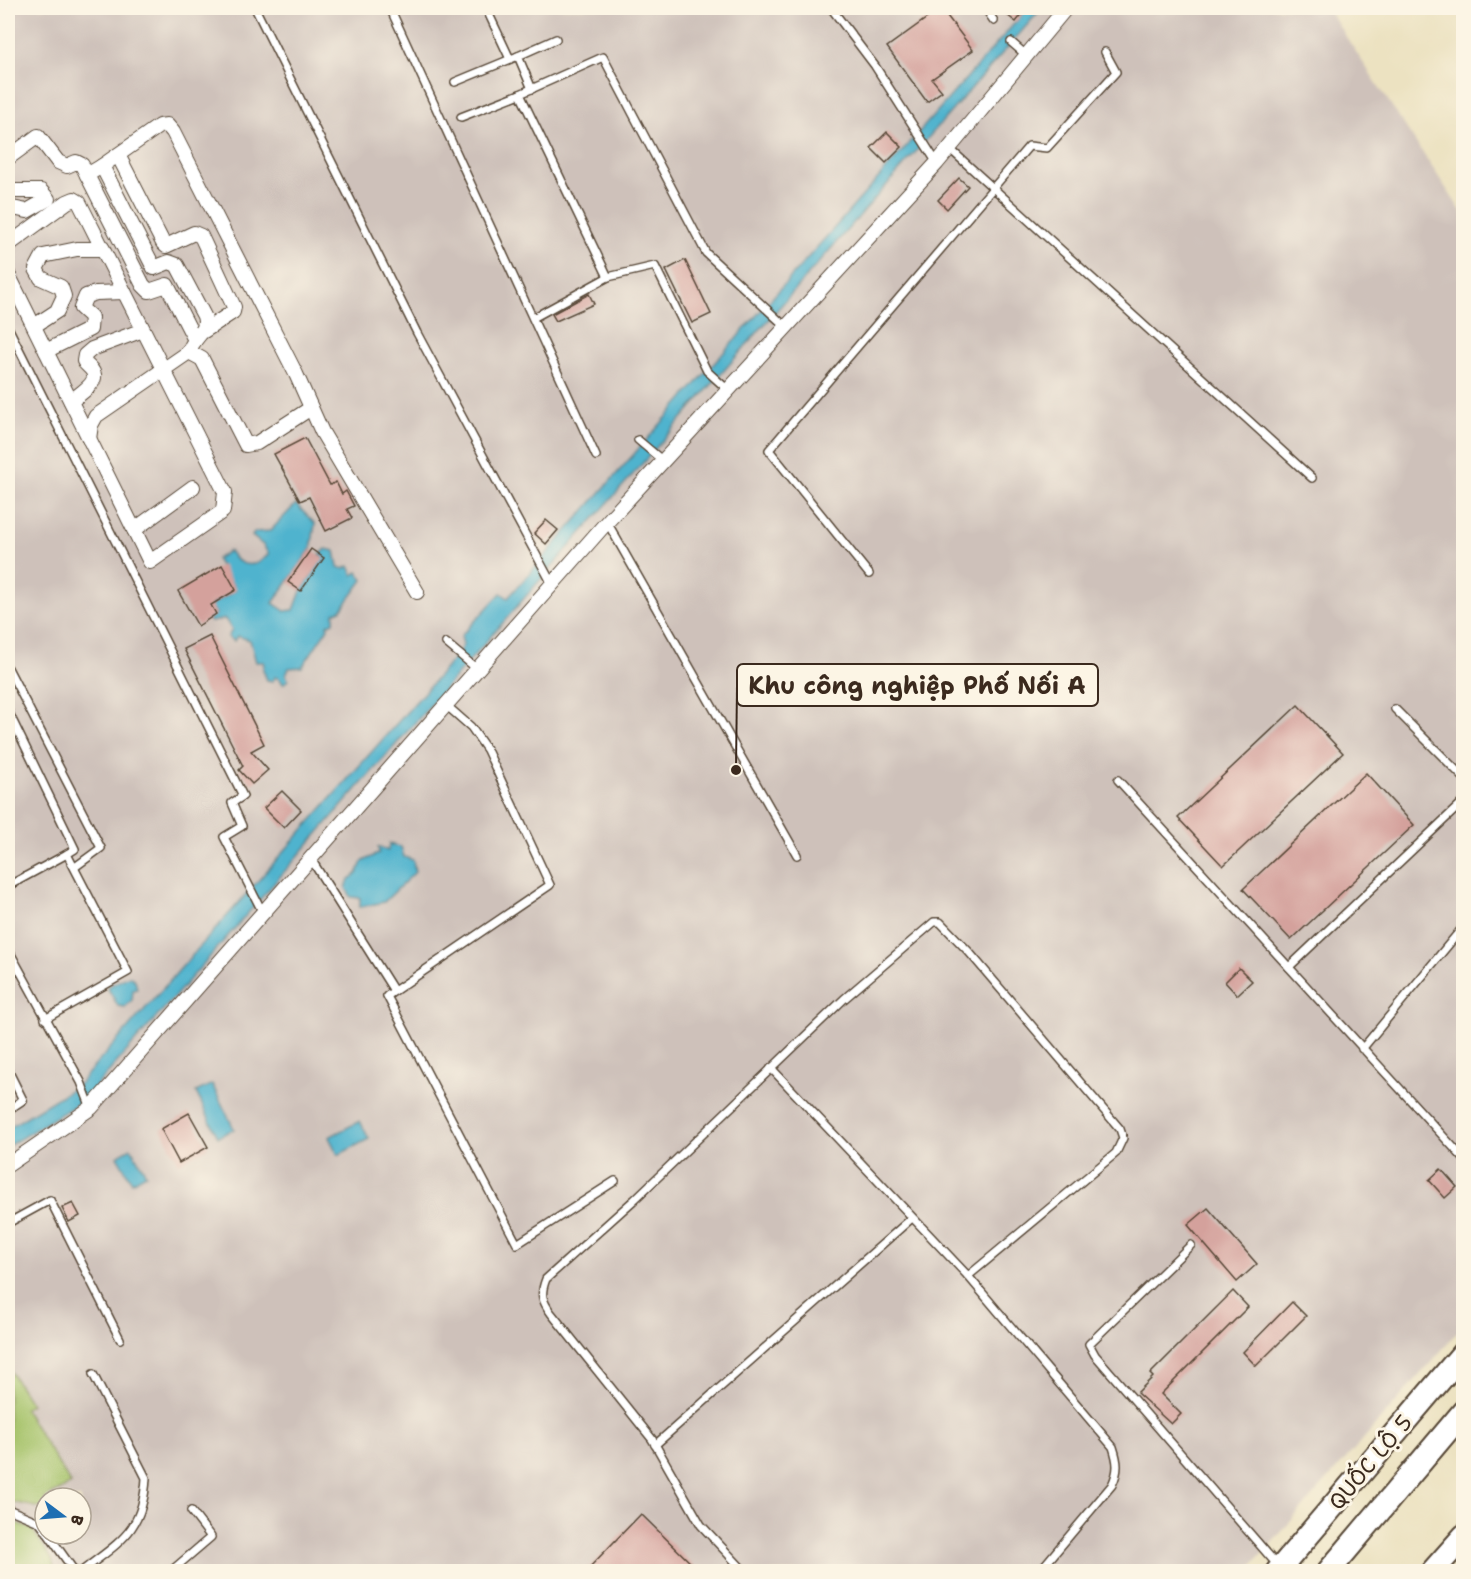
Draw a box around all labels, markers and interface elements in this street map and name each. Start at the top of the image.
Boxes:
callout: Khu công nghiệp Phố Nối A [737,664,1098,706]
text: Khu công nghiệp Phố Nối A [748,670,1086,702]
street label: QUỐC LỘ 5 [1321,1407,1419,1516]
north arrow [33,1486,93,1546]
text: B [65,1512,88,1528]

